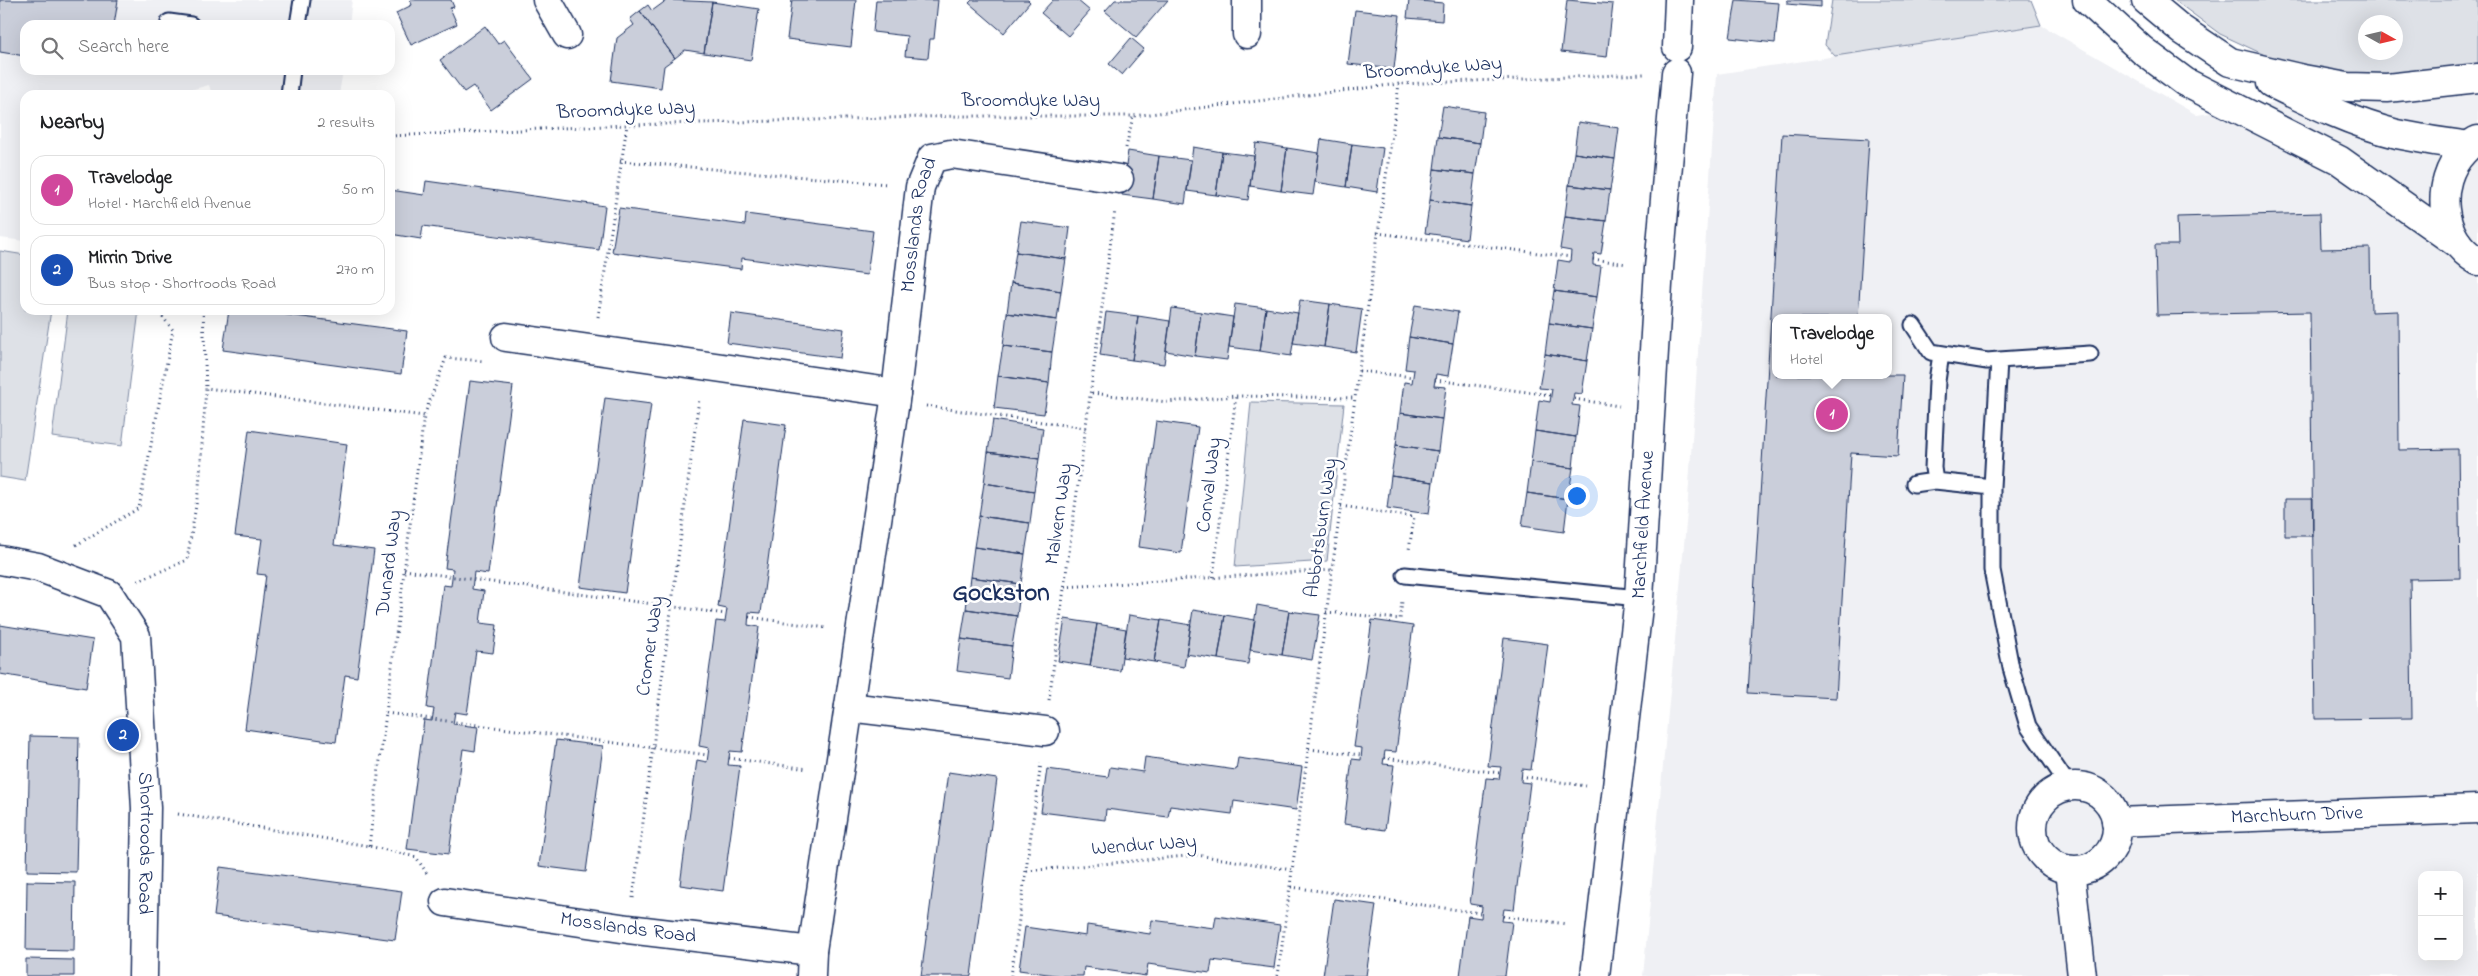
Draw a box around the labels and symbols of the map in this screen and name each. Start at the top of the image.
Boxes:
north arrow [2358,15,2403,60]
street label: Broomdyke Way [1362,50,1503,88]
street label: Broomdyke Way [961,87,1100,116]
street label: Broomdyke Way [555,94,696,128]
street label: Mosslands Road [893,153,945,294]
pin: 1 [1816,395,1848,433]
street label: Conval Way [1190,436,1230,534]
street label: Marchfield Avenue [1624,449,1662,600]
street label: Abbotsburn Way [1298,456,1346,600]
street label: Malvern Way [1039,461,1081,567]
your location [1564,483,1590,509]
street label: Dunard Way [369,508,411,619]
district label: Gockston [952,576,1050,612]
street label: Cromer Way [630,594,672,698]
pin: 2 [107,716,139,754]
street label: Shortroods Road [129,771,161,915]
street label: Marchburn Drive [2230,799,2364,832]
street label: Wendur Way [1090,828,1198,864]
street label: Mosslands Road [558,905,698,952]

